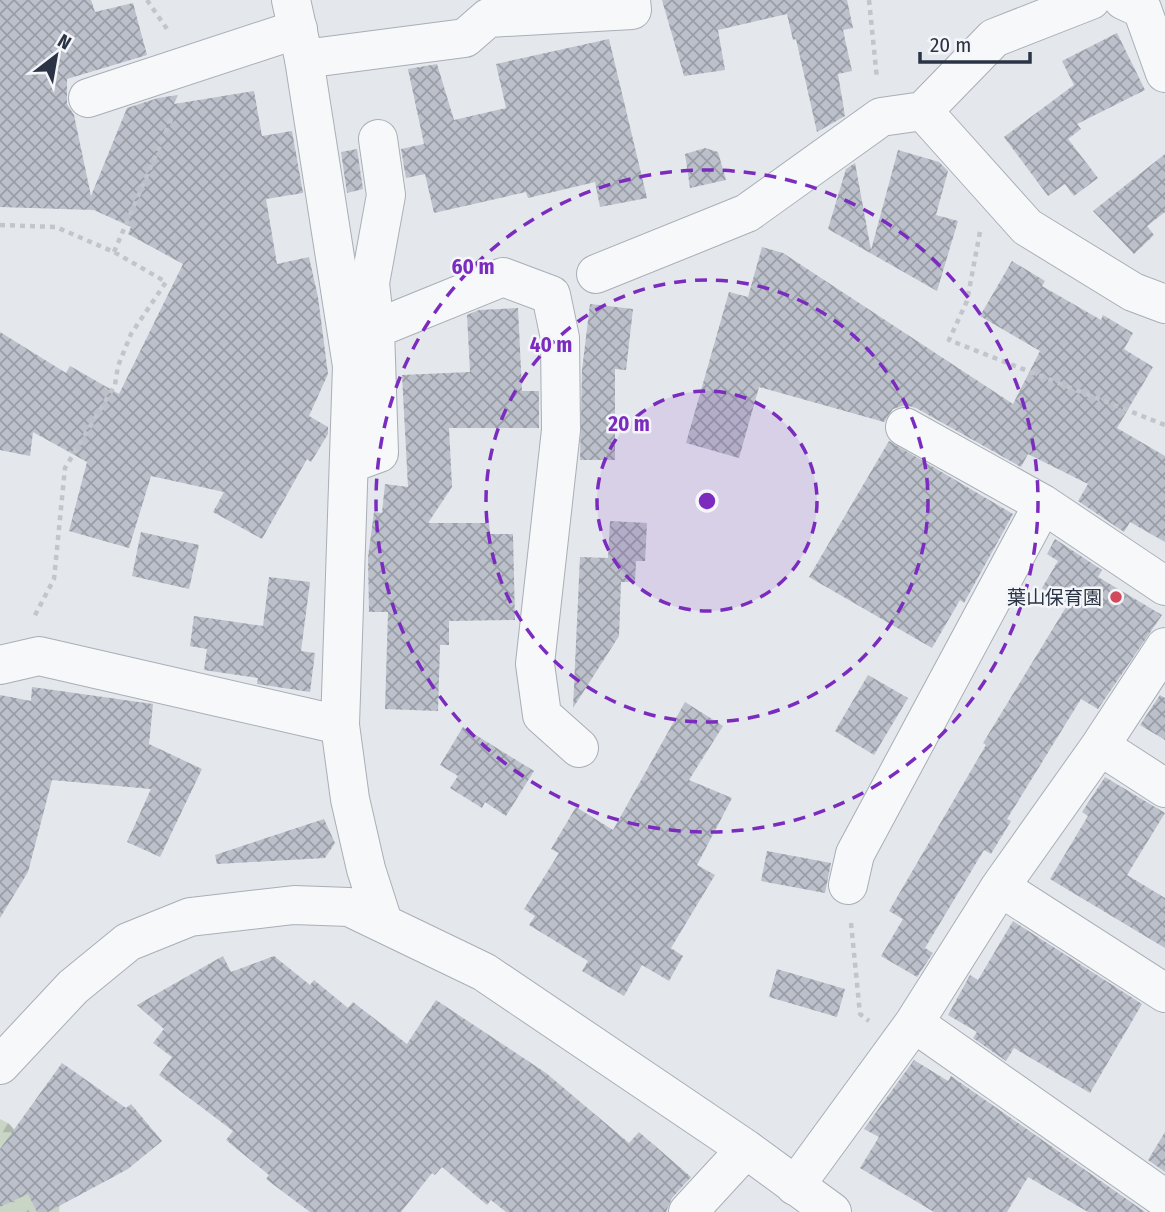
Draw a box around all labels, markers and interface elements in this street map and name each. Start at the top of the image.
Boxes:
north arrow [21,21,91,91]
scale bar [920,21,1030,65]
text: N [54,29,75,55]
text: 20 m [930,32,971,58]
text: 60 m [452,254,494,280]
text: 40 m [530,332,572,358]
text: 20 m [607,411,650,437]
centre of rings [695,489,719,513]
place label: 葉山保育園 [1007,586,1102,609]
marker: 葉山保育園 [1108,589,1124,605]

